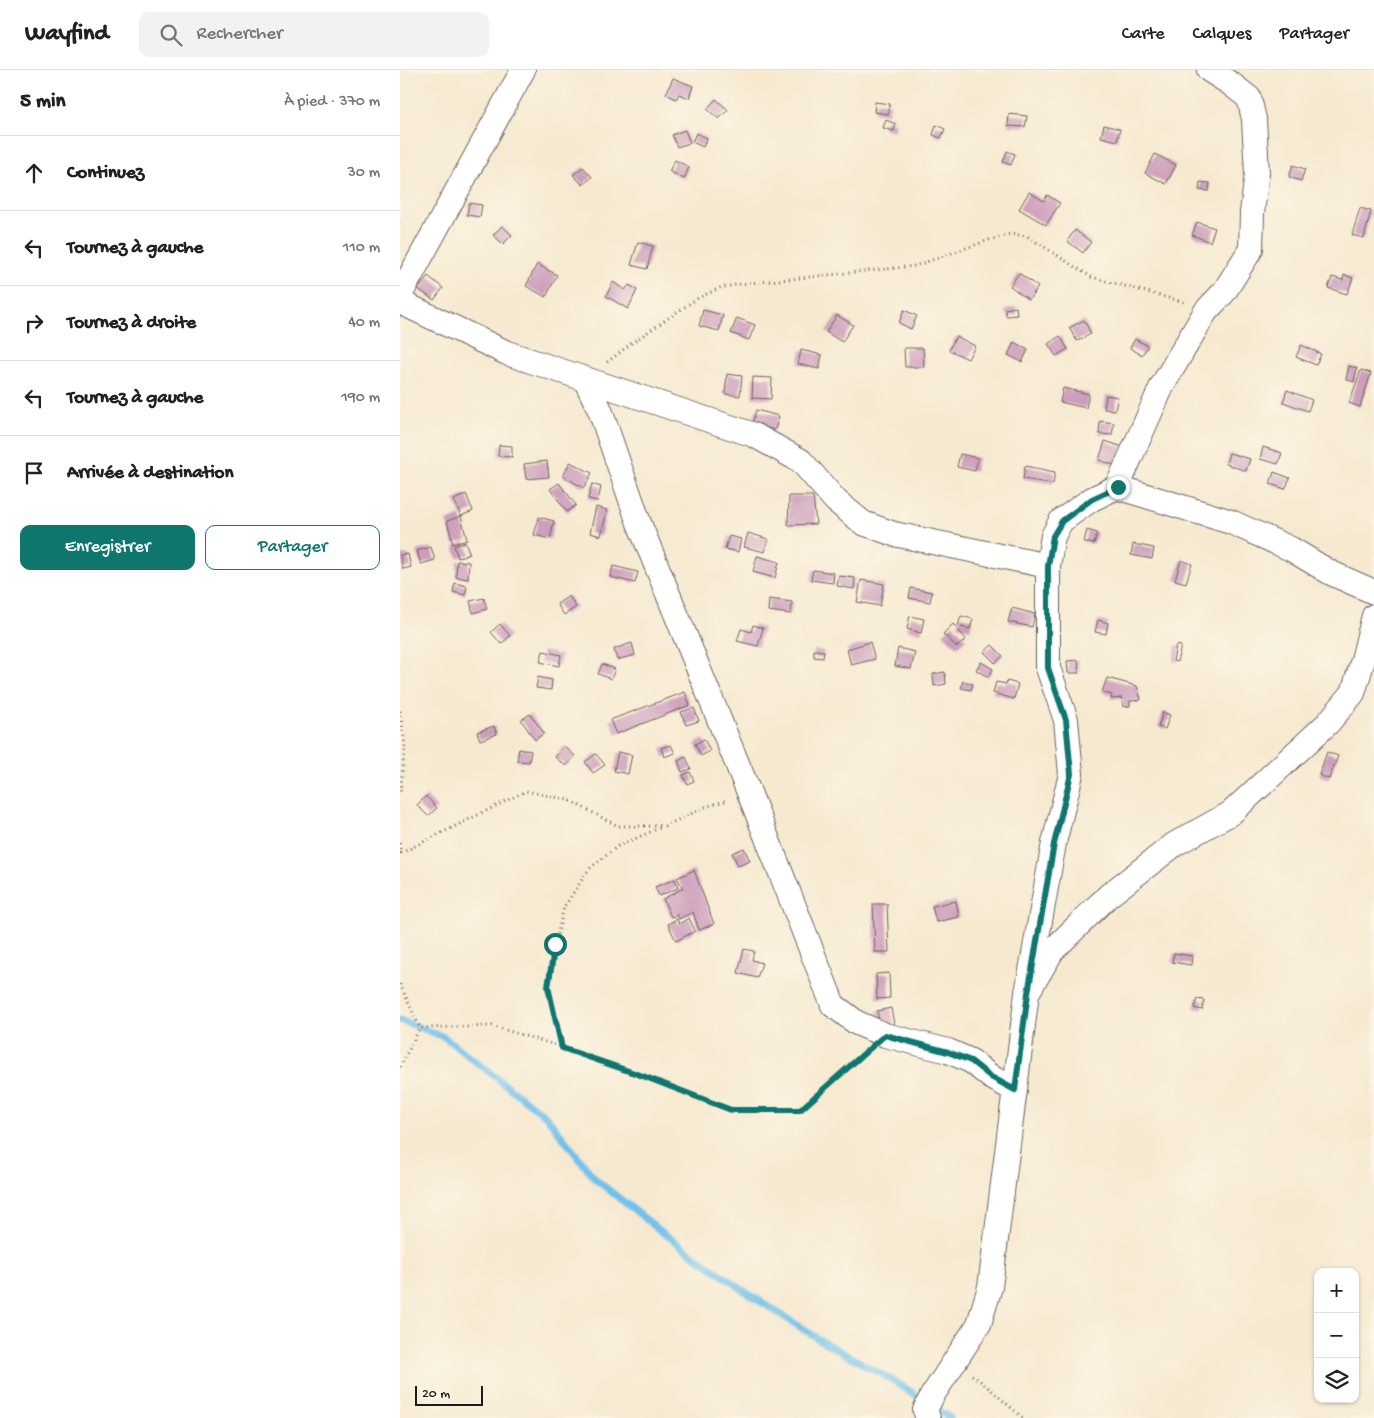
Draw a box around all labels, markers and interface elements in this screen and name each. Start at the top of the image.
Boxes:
search box [139,12,489,57]
text: Wayfind [25,20,109,49]
icon: search [157,21,185,49]
text: Rechercher [197,23,283,46]
text: Carte [1122,24,1165,45]
text: Calques [1193,24,1251,45]
text: Partager [1279,24,1349,45]
text: 5 min [20,90,65,115]
text: À pied · 370 m [284,93,380,112]
icon: ahead [20,159,48,187]
text: Continuez [67,162,144,185]
text: 30 m [347,164,380,183]
icon: left [20,234,48,262]
text: Tournez à gauche [67,237,203,260]
text: 110 m [343,239,380,258]
icon: right [20,309,48,337]
text: Tournez à droite [67,312,196,335]
text: 40 m [348,314,380,333]
icon: left [20,384,48,412]
text: Tournez à gauche [67,387,203,410]
text: 190 m [341,389,380,408]
icon: arrive [20,459,48,487]
text: Arrivée à destination [67,462,233,485]
route end [1107,476,1130,499]
button: Enregistrer [20,525,195,570]
button: Partager [205,525,380,570]
route start [544,933,567,956]
map controls [1314,1268,1359,1403]
button: + [1314,1268,1359,1313]
button: − [1314,1313,1359,1358]
button: layers [1314,1358,1359,1403]
scale bar [415,1383,482,1406]
text: 20 m [422,1386,450,1403]

